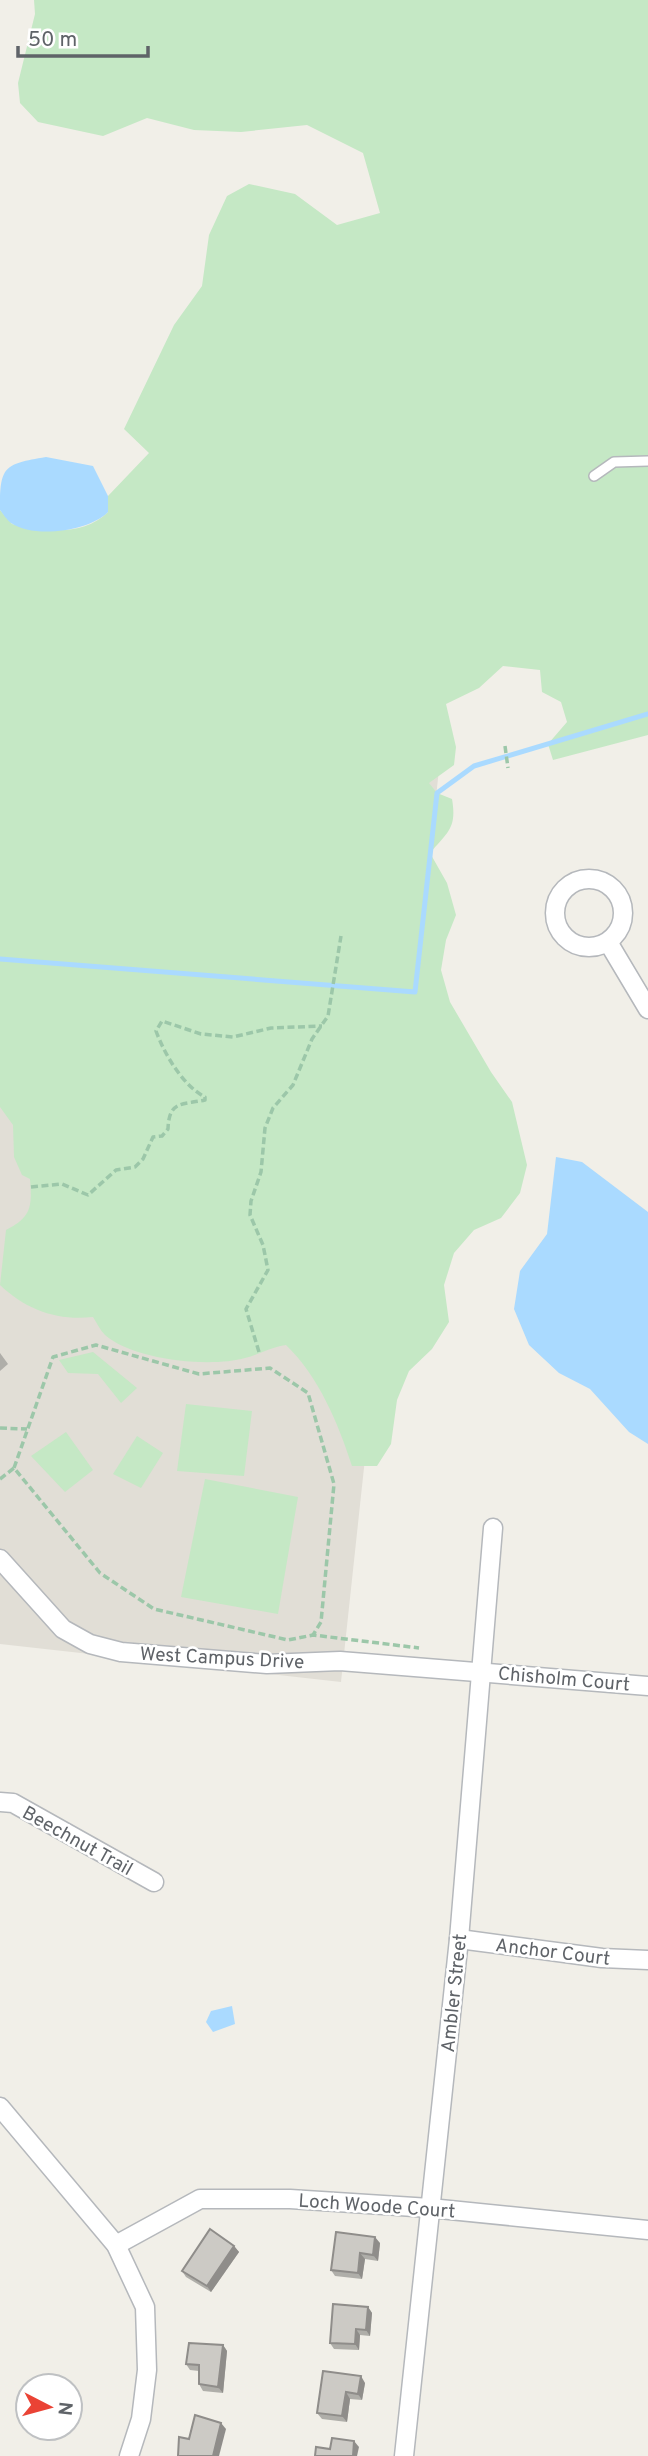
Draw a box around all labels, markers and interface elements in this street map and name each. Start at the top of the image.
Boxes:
scale bar [18,14,147,58]
text: 50 m [28,27,77,54]
street label: West Campus Drive [139,1643,305,1675]
street label: Chisholm Court [497,1662,631,1698]
street label: Beechnut Trail [18,1802,137,1882]
street label: Ambler Street [437,1933,473,2054]
street label: Anchor Court [494,1934,611,1972]
street label: Loch Woode Court [298,2190,456,2224]
north arrow [14,2372,84,2442]
text: N [51,2401,77,2417]

